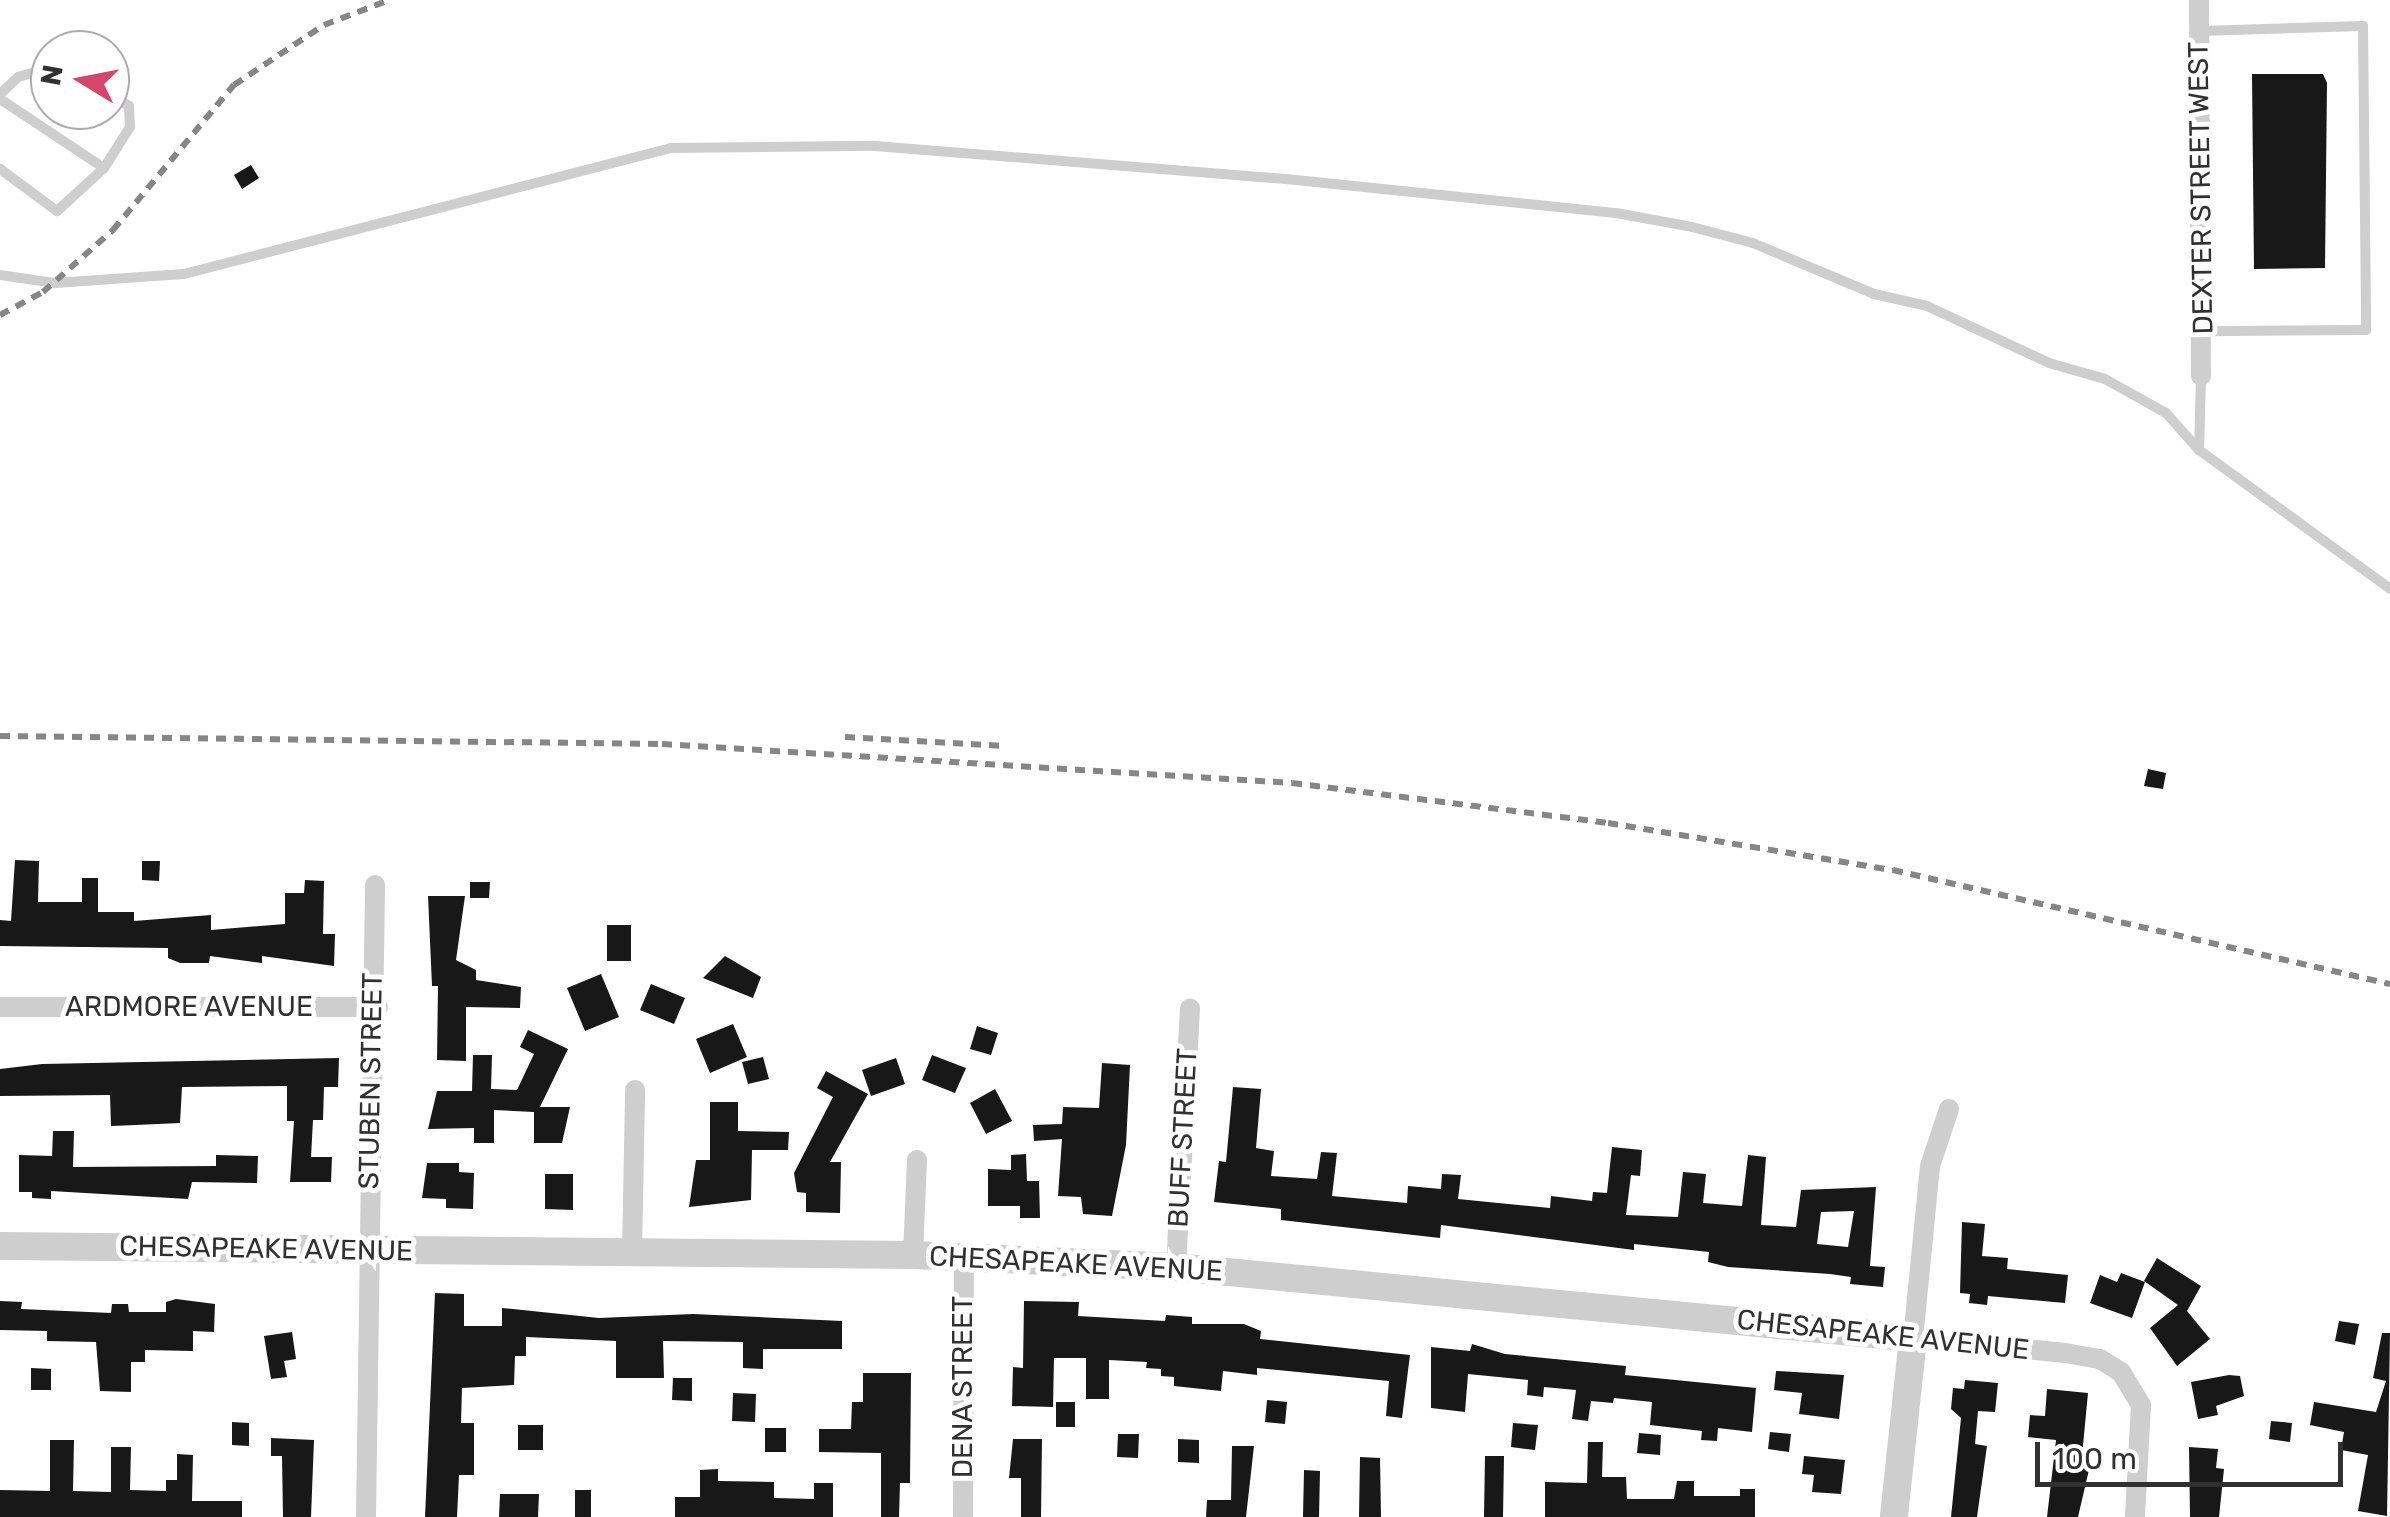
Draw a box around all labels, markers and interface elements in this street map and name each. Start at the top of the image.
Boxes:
north arrow [30,30,130,130]
street label: DEXTER STREET WEST [2182,41,2220,335]
text: N [34,62,70,88]
street label: STUBEN STREET [352,972,390,1190]
street label: ARDMORE AVENUE [65,990,313,1024]
street label: BUFF STREET [1162,1047,1204,1229]
street label: CHESAPEAKE AVENUE [118,1230,414,1268]
street label: CHESAPEAKE AVENUE [928,1240,1224,1288]
street label: DENA STREET [946,1295,980,1479]
street label: CHESAPEAKE AVENUE [1735,1303,2031,1367]
scale bar [2040,1422,2348,1484]
text: 100 m [2052,1441,2137,1477]

